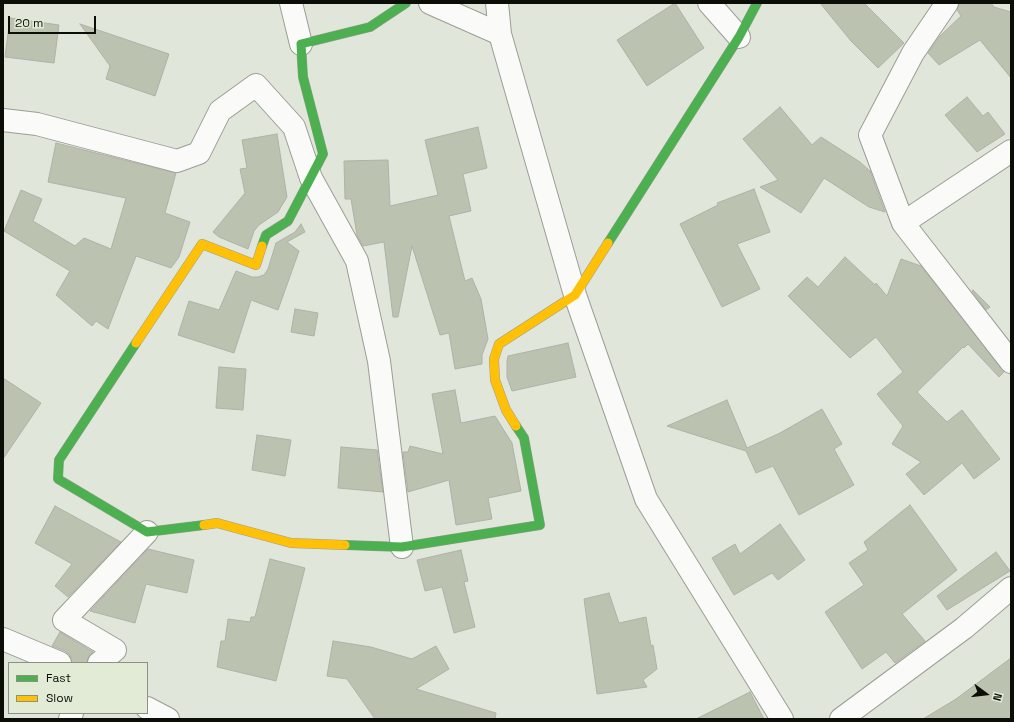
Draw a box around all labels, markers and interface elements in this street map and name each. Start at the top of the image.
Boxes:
scale bar [10,8,98,34]
text: 20 m [15,15,43,31]
legend [8,662,148,714]
text: Fast [46,670,71,686]
north arrow [966,674,1006,714]
text: Slow [46,690,73,706]
text: N [990,692,1005,702]

